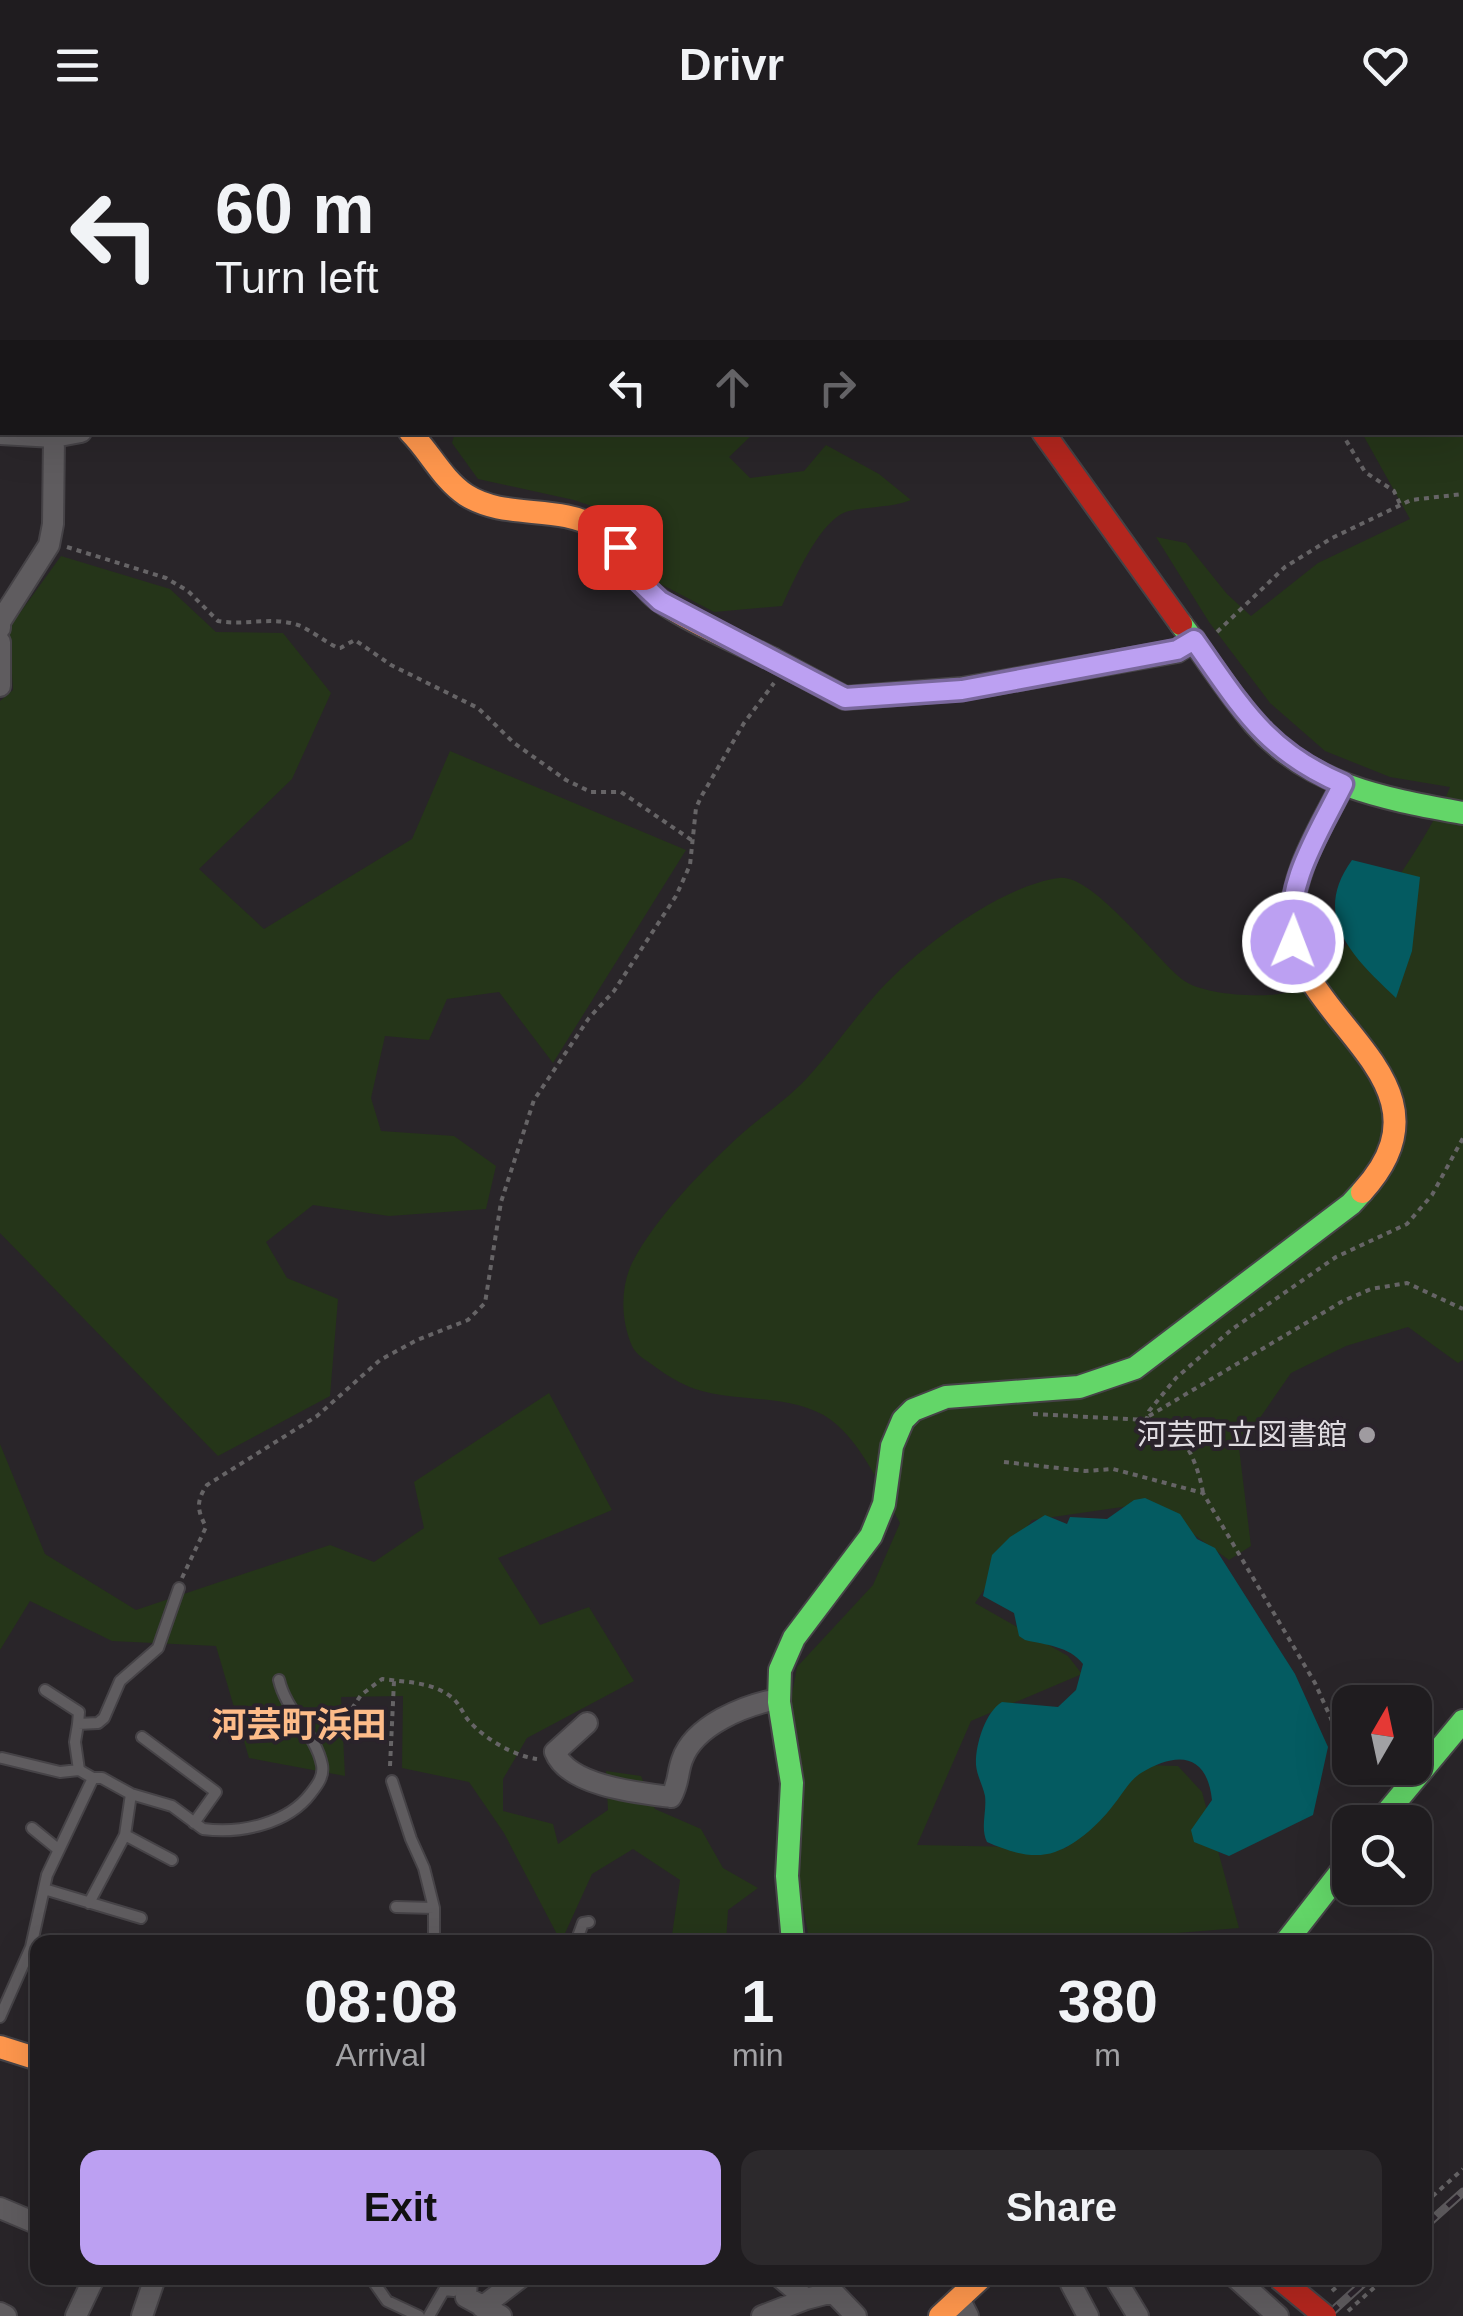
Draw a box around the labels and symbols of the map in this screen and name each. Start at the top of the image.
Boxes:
pin [578,505,663,590]
position arrow [1241,890,1345,994]
place label: 河芸町立図書館 [1137,1418,1347,1451]
marker: 河芸町立図書館 [1356,1424,1378,1446]
north arrow [1332,1685,1432,1785]
district label: 河芸町浜田 [211,1705,387,1744]

